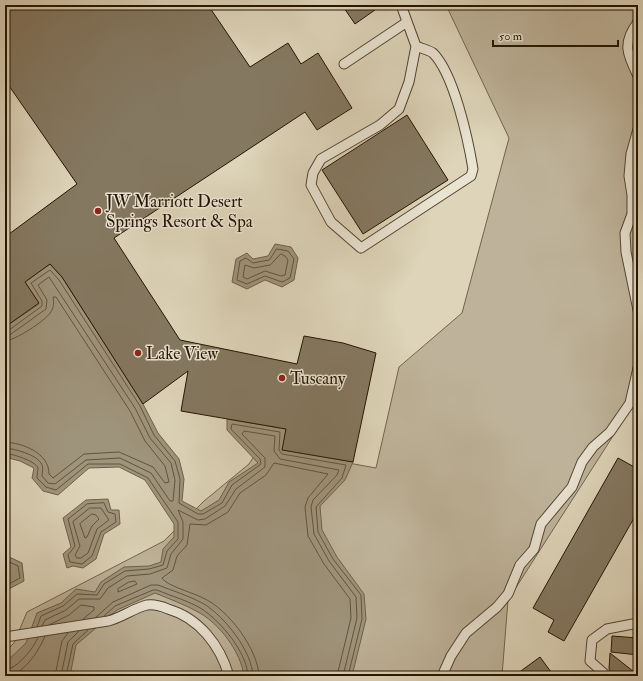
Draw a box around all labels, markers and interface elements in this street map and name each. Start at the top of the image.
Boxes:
scale bar [493,22,618,48]
text: 50 m [499,29,523,44]
place label: JW Marriott Desert Springs Resort & Spa [105,191,254,233]
marker: JW Marriott Desert Springs Resort & Spa [93,206,103,216]
place label: Lake View [146,343,218,364]
marker: Lake View [133,348,143,358]
place label: Tuscany [290,368,346,390]
marker: Tuscany [277,373,287,383]

